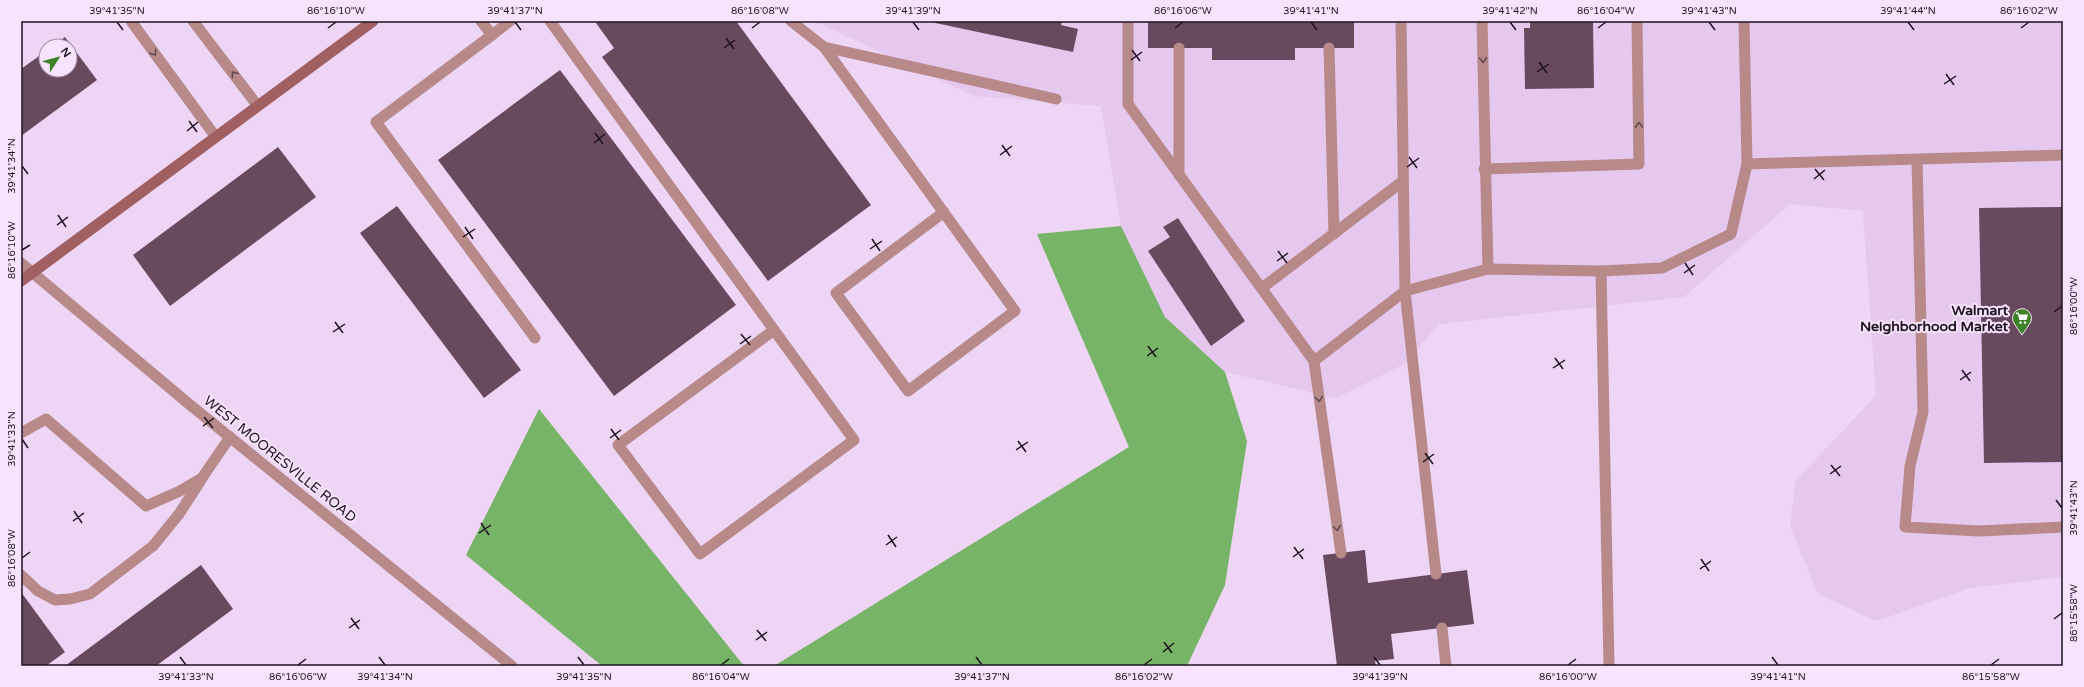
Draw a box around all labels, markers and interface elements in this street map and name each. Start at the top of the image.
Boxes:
text: 39°41'35"N [89,5,145,17]
text: 86°16'10"W [307,5,365,17]
text: 39°41'37"N [487,5,543,17]
text: 86°16'08"W [731,5,789,17]
text: 39°41'39"N [885,5,941,17]
text: 86°16'06"W [1154,5,1212,17]
text: 39°41'41"N [1283,5,1339,17]
text: 39°41'42"N [1482,5,1538,17]
text: 86°16'04"W [1577,5,1635,17]
text: 39°41'43"N [1681,5,1737,17]
text: 39°41'44"N [1880,5,1936,17]
text: 86°16'02"W [2000,5,2058,17]
north arrow [38,38,78,78]
text: N [58,45,74,60]
one-way arrow [149,48,156,55]
one-way arrow [1479,57,1487,63]
one-way arrow [231,72,238,79]
one-way arrow [1635,122,1643,128]
text: 39°41'34"N [6,138,18,194]
text: 86°16'10"W [6,221,18,279]
text: 86°16'00"W [2068,277,2080,335]
place label: Walmart Neighborhood Market [1860,302,2009,335]
supermarket icon: Walmart Neighborhood Market [2011,307,2033,335]
street label: WEST MOORESVILLE ROAD [200,392,360,526]
one-way arrow [1315,396,1324,402]
text: 39°41'33"N [6,411,18,467]
text: 39°41'43"N [2068,480,2080,536]
one-way arrow [1332,525,1341,531]
text: 86°16'08"W [6,529,18,587]
text: 86°15'58"W [2068,584,2080,642]
text: 39°41'33"N [158,671,214,683]
text: 86°16'06"W [269,671,327,683]
text: 39°41'34"N [357,671,413,683]
text: 39°41'35"N [556,671,612,683]
text: 86°16'04"W [692,671,750,683]
text: 39°41'37"N [954,671,1010,683]
text: 86°16'02"W [1115,671,1173,683]
text: 39°41'39"N [1352,671,1408,683]
text: 86°16'00"W [1539,671,1597,683]
text: 39°41'41"N [1750,671,1806,683]
text: 86°15'58"W [1962,671,2020,683]

